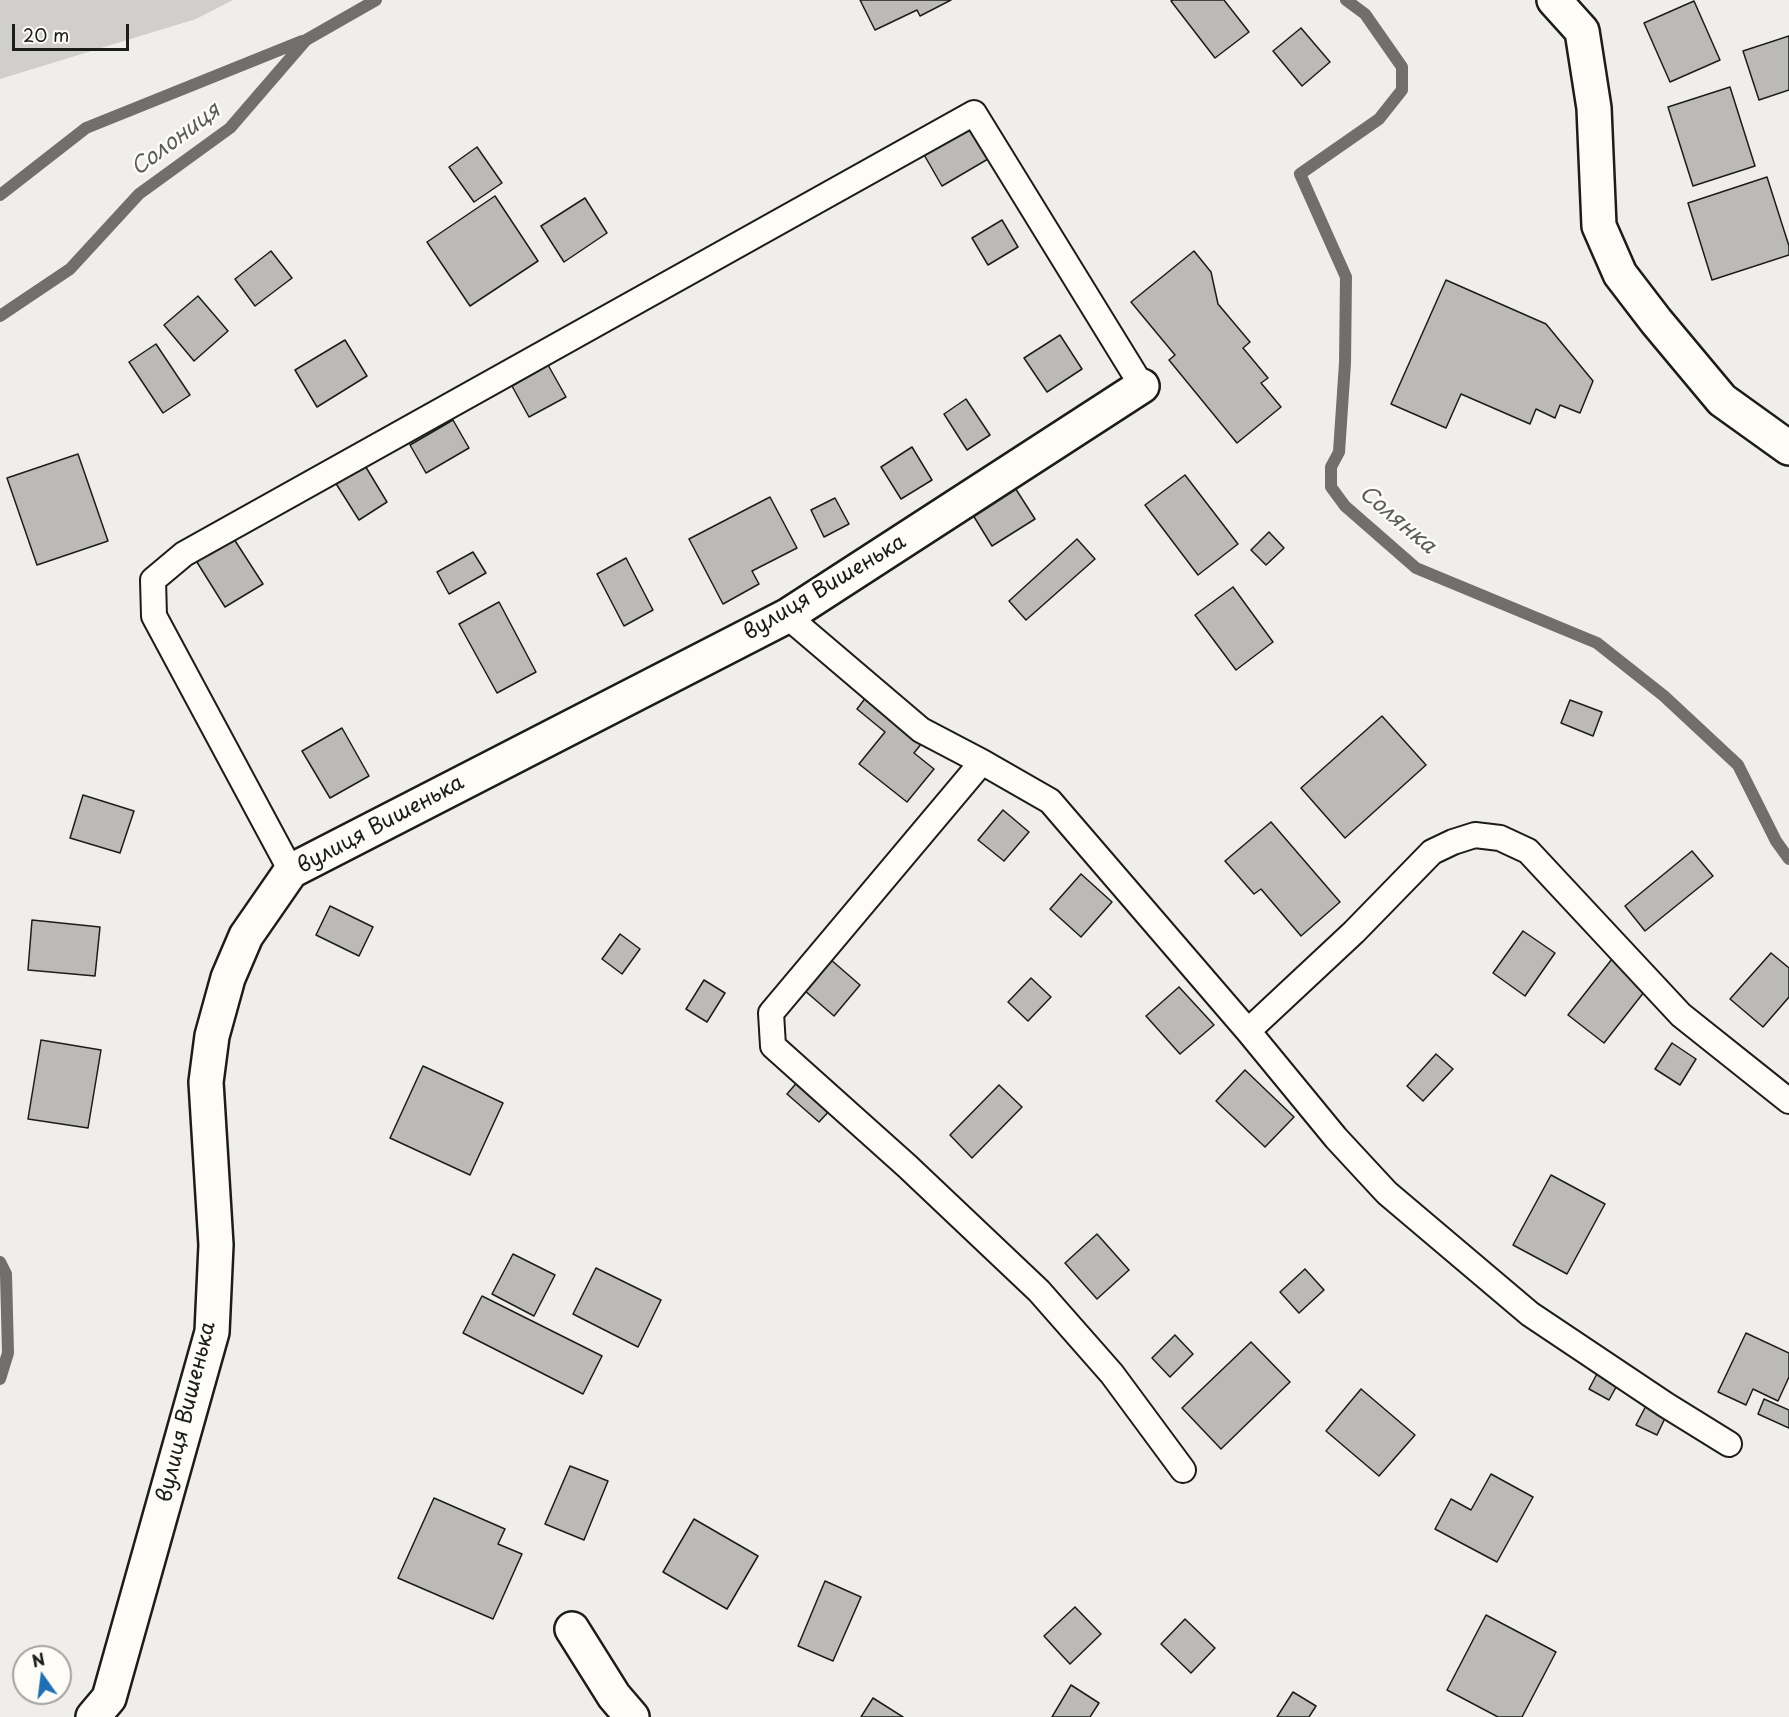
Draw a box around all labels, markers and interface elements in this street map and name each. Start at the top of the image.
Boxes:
scale bar [15,12,132,50]
text: 20 m [23,21,69,48]
water label: Солониця [126,98,226,182]
water label: Солянка [1353,480,1441,560]
street label: вулиця Вишенька [739,530,911,646]
street label: вулиця Вишенька [293,770,469,880]
street label: вулиця Вишенька [152,1319,222,1505]
north arrow [12,1645,72,1705]
text: N [29,1646,47,1673]

